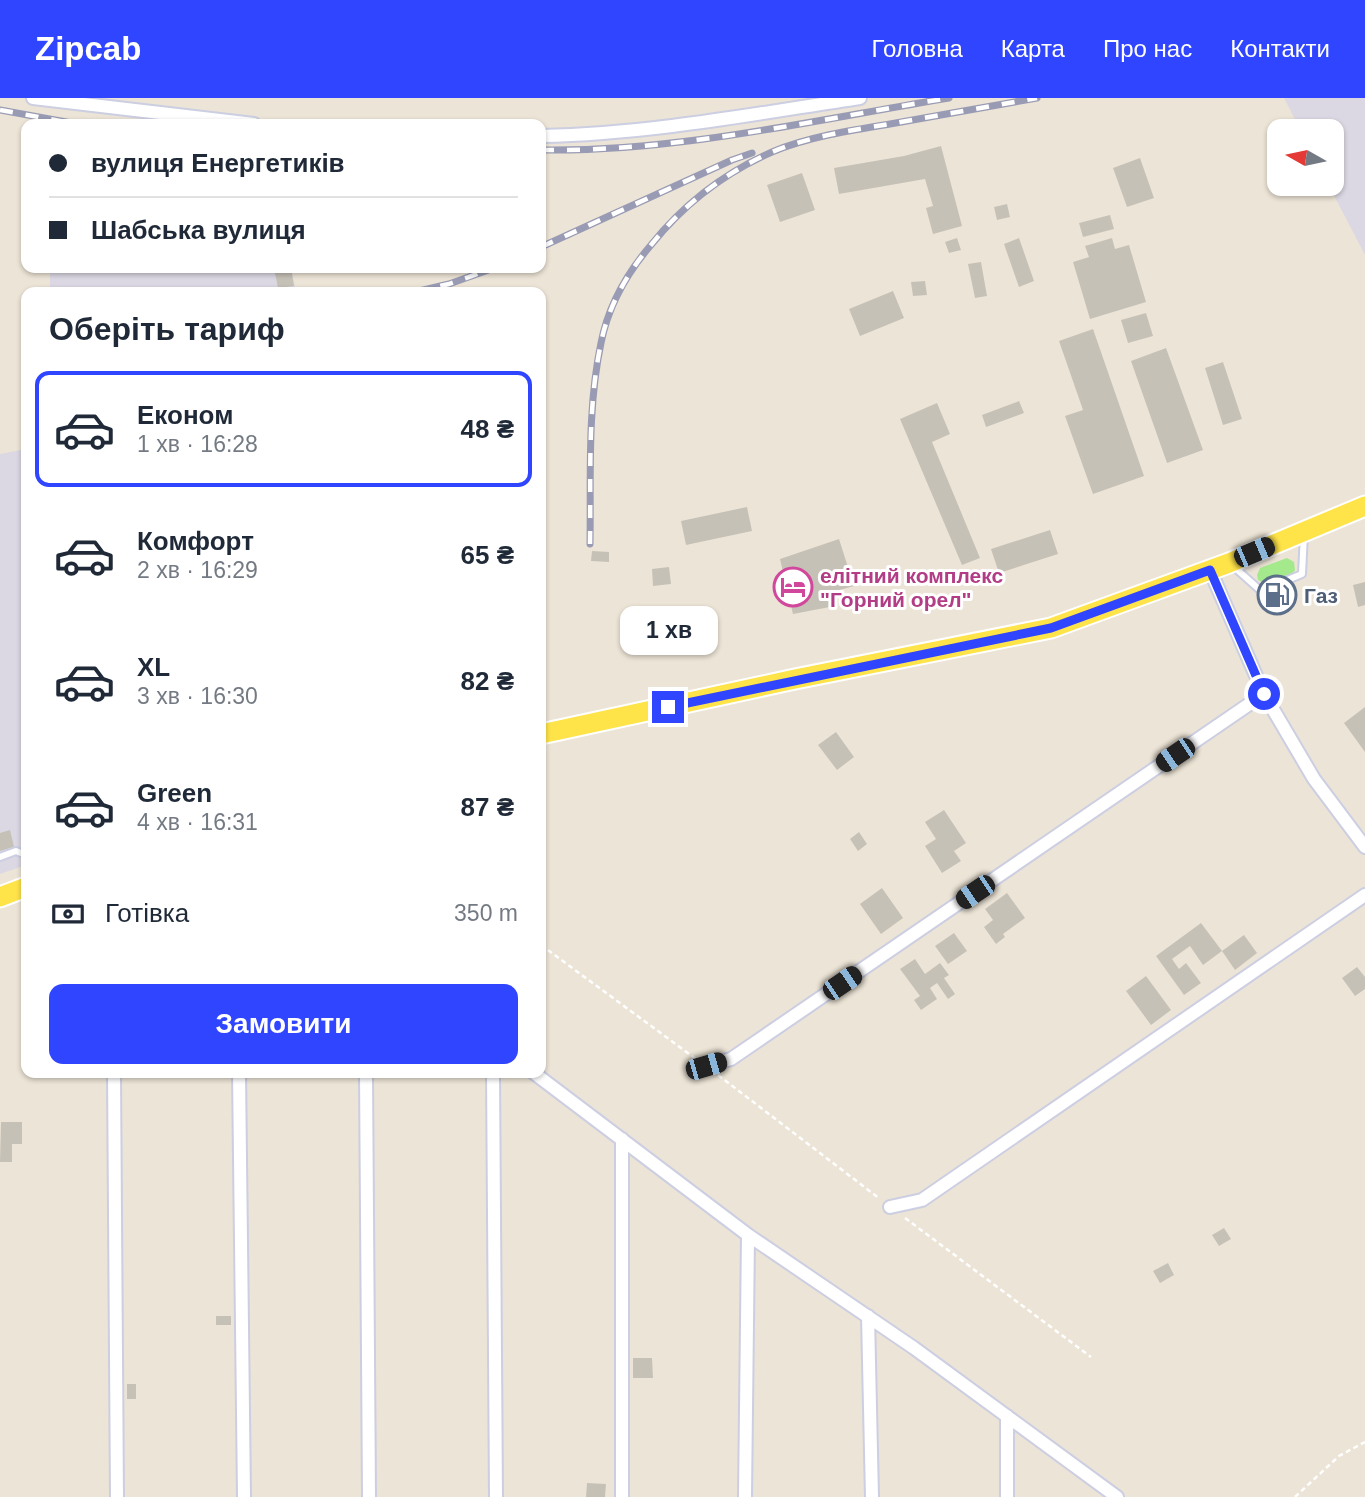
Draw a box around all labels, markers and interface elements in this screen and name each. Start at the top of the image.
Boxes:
text: Zipcab [35,30,141,67]
text: Головна [872,35,963,62]
text: Карта [1001,35,1065,62]
text: Про нас [1103,35,1192,62]
text: Контакти [1230,35,1330,62]
north arrow [1267,119,1344,196]
map controls [1267,119,1344,196]
text: вулиця Енергетиків [91,148,345,178]
text: Шабська вулиця [91,215,306,245]
text: Оберіть тариф [49,311,285,347]
icon: car [53,398,116,461]
text: Економ [137,400,233,430]
text: 48 ₴ [461,414,514,444]
text: 1 хв · 16:28 [137,431,258,457]
icon: car [53,524,116,587]
text: Комфорт [137,526,254,556]
car [1231,534,1278,570]
text: 65 ₴ [461,540,514,570]
text: 2 хв · 16:29 [137,557,258,583]
place label: елітний комплекс "Горний орел" [820,564,1003,611]
hotel icon: елітний комплекс "Горний орел" [772,566,814,608]
fuel station icon: Газ [1256,574,1298,616]
place label: Газ [1304,584,1338,607]
callout: 1 хв [619,606,717,654]
text: 1 хв [646,617,692,643]
icon: car [53,650,116,713]
text: XL [137,652,170,682]
text: 82 ₴ [461,666,514,696]
route start [1248,678,1280,710]
text: 3 хв · 16:30 [137,683,258,709]
route end [652,691,684,723]
car [1152,735,1199,775]
icon: car [53,776,116,839]
text: Green [137,778,212,808]
text: 87 ₴ [461,792,514,822]
text: 4 хв · 16:31 [137,809,258,835]
car [952,872,999,912]
icon: cash [49,895,87,933]
text: Готівка [105,898,189,928]
text: 350 m [454,900,518,926]
car [819,963,866,1003]
button: Замовити [49,984,518,1064]
car [683,1050,730,1082]

